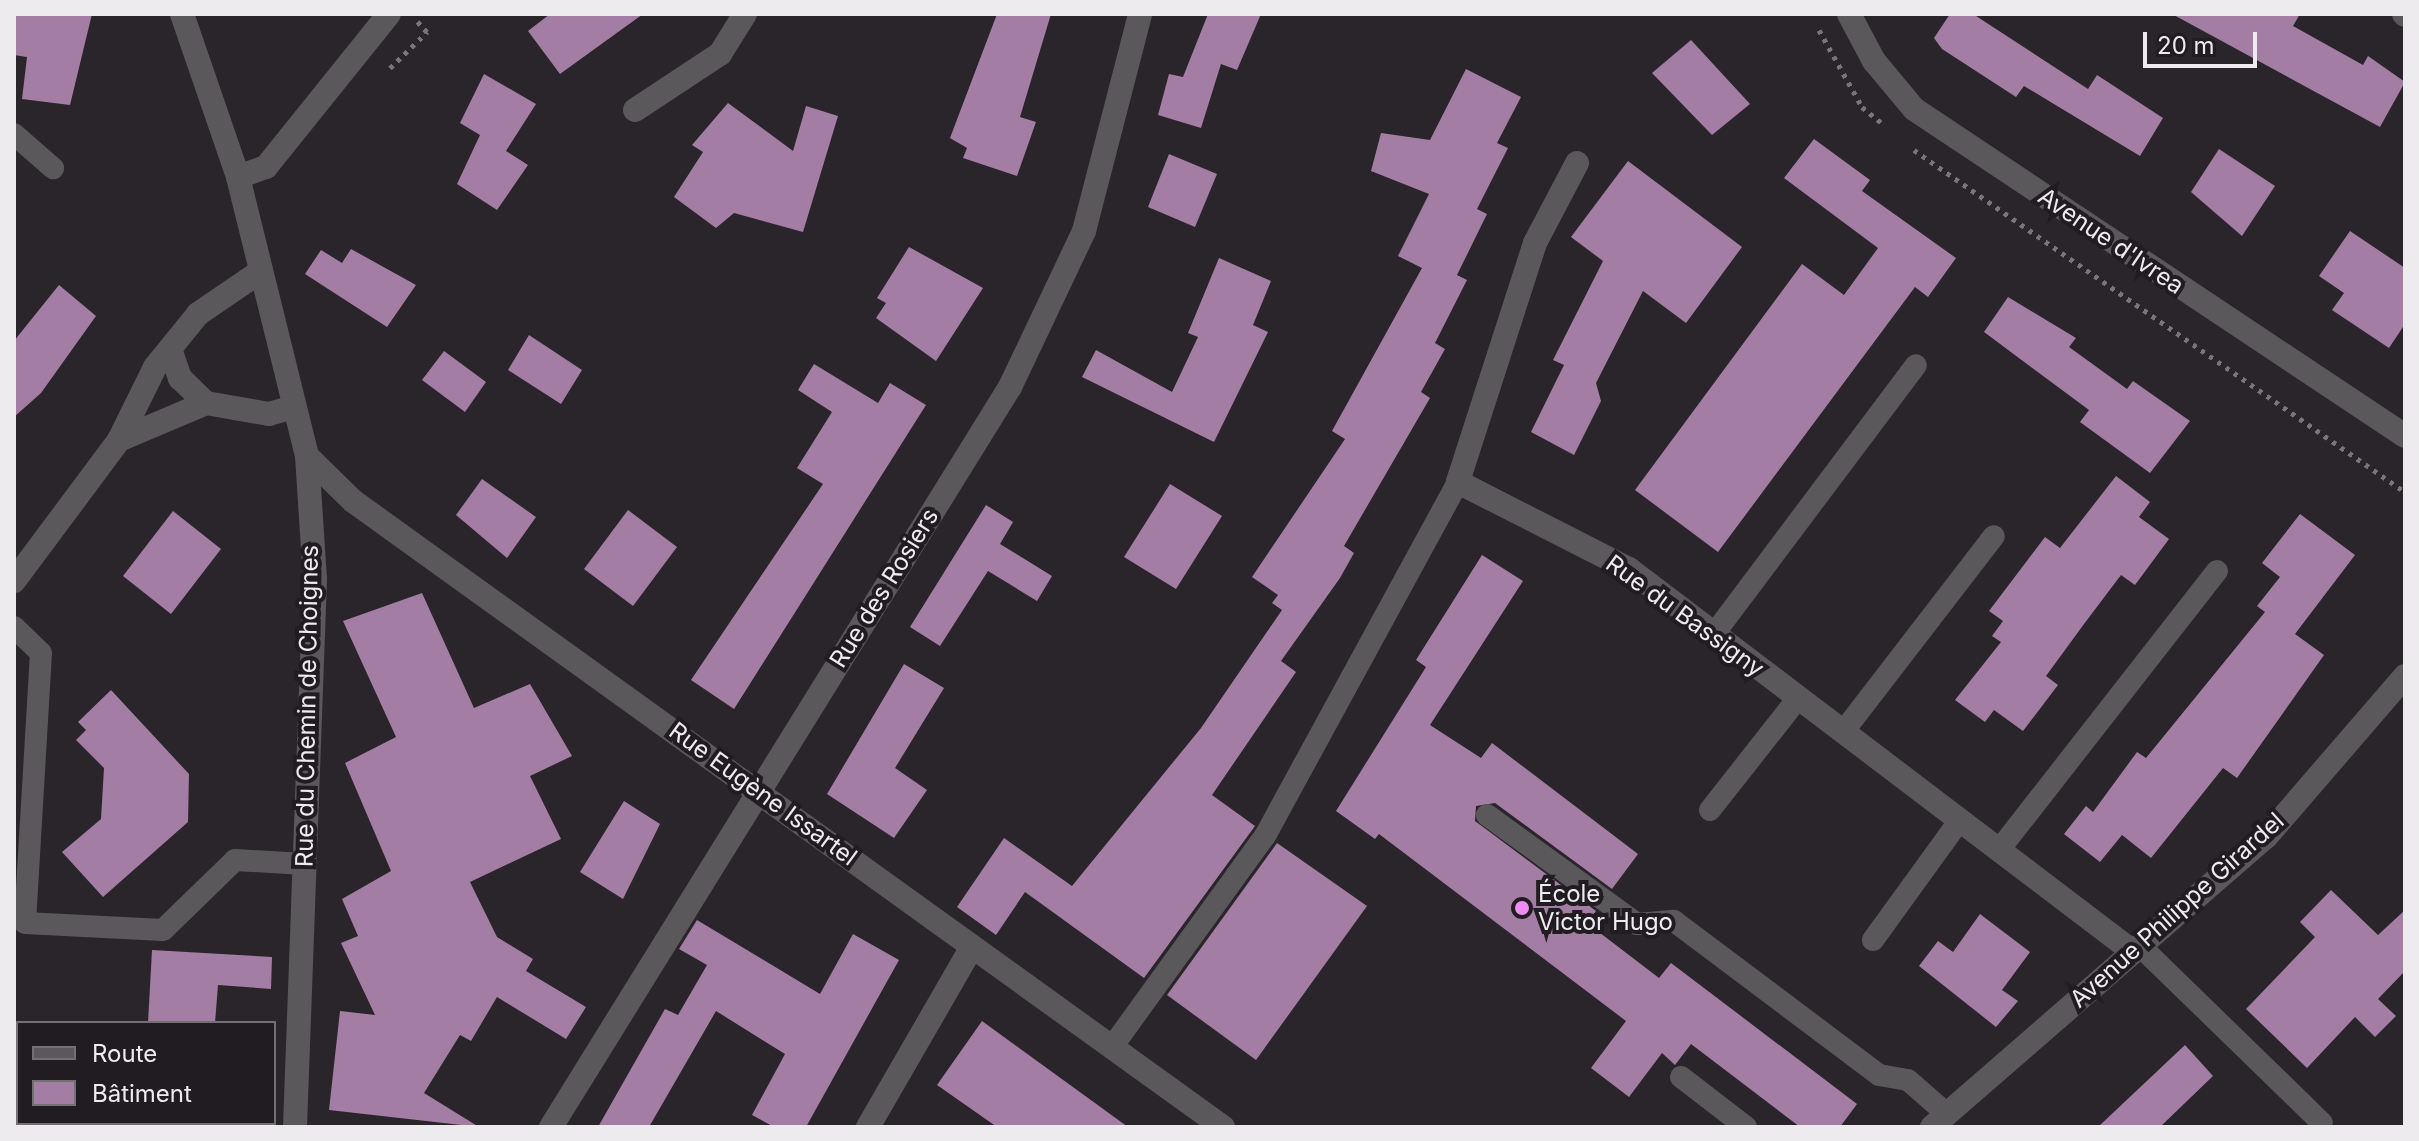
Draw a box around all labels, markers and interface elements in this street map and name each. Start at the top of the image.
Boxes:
scale bar [2147,16,2261,66]
text: 20 m [2157,31,2215,60]
street label: Avenue d'Ivrea [2033,182,2189,300]
street label: Rue des Rosiers [824,503,944,673]
street label: Rue du Chemin de Choignes [290,545,324,867]
street label: Rue du Bassigny [1600,549,1770,683]
street label: Rue Eugène Issartel [664,716,862,872]
street label: Avenue Philippe Girardel [2064,806,2290,1014]
place label: École Victor Hugo [1538,880,1673,936]
marker: École Victor Hugo [1513,899,1531,917]
legend [16,1021,276,1125]
text: Route [92,1039,157,1068]
text: Bâtiment [92,1079,192,1108]

